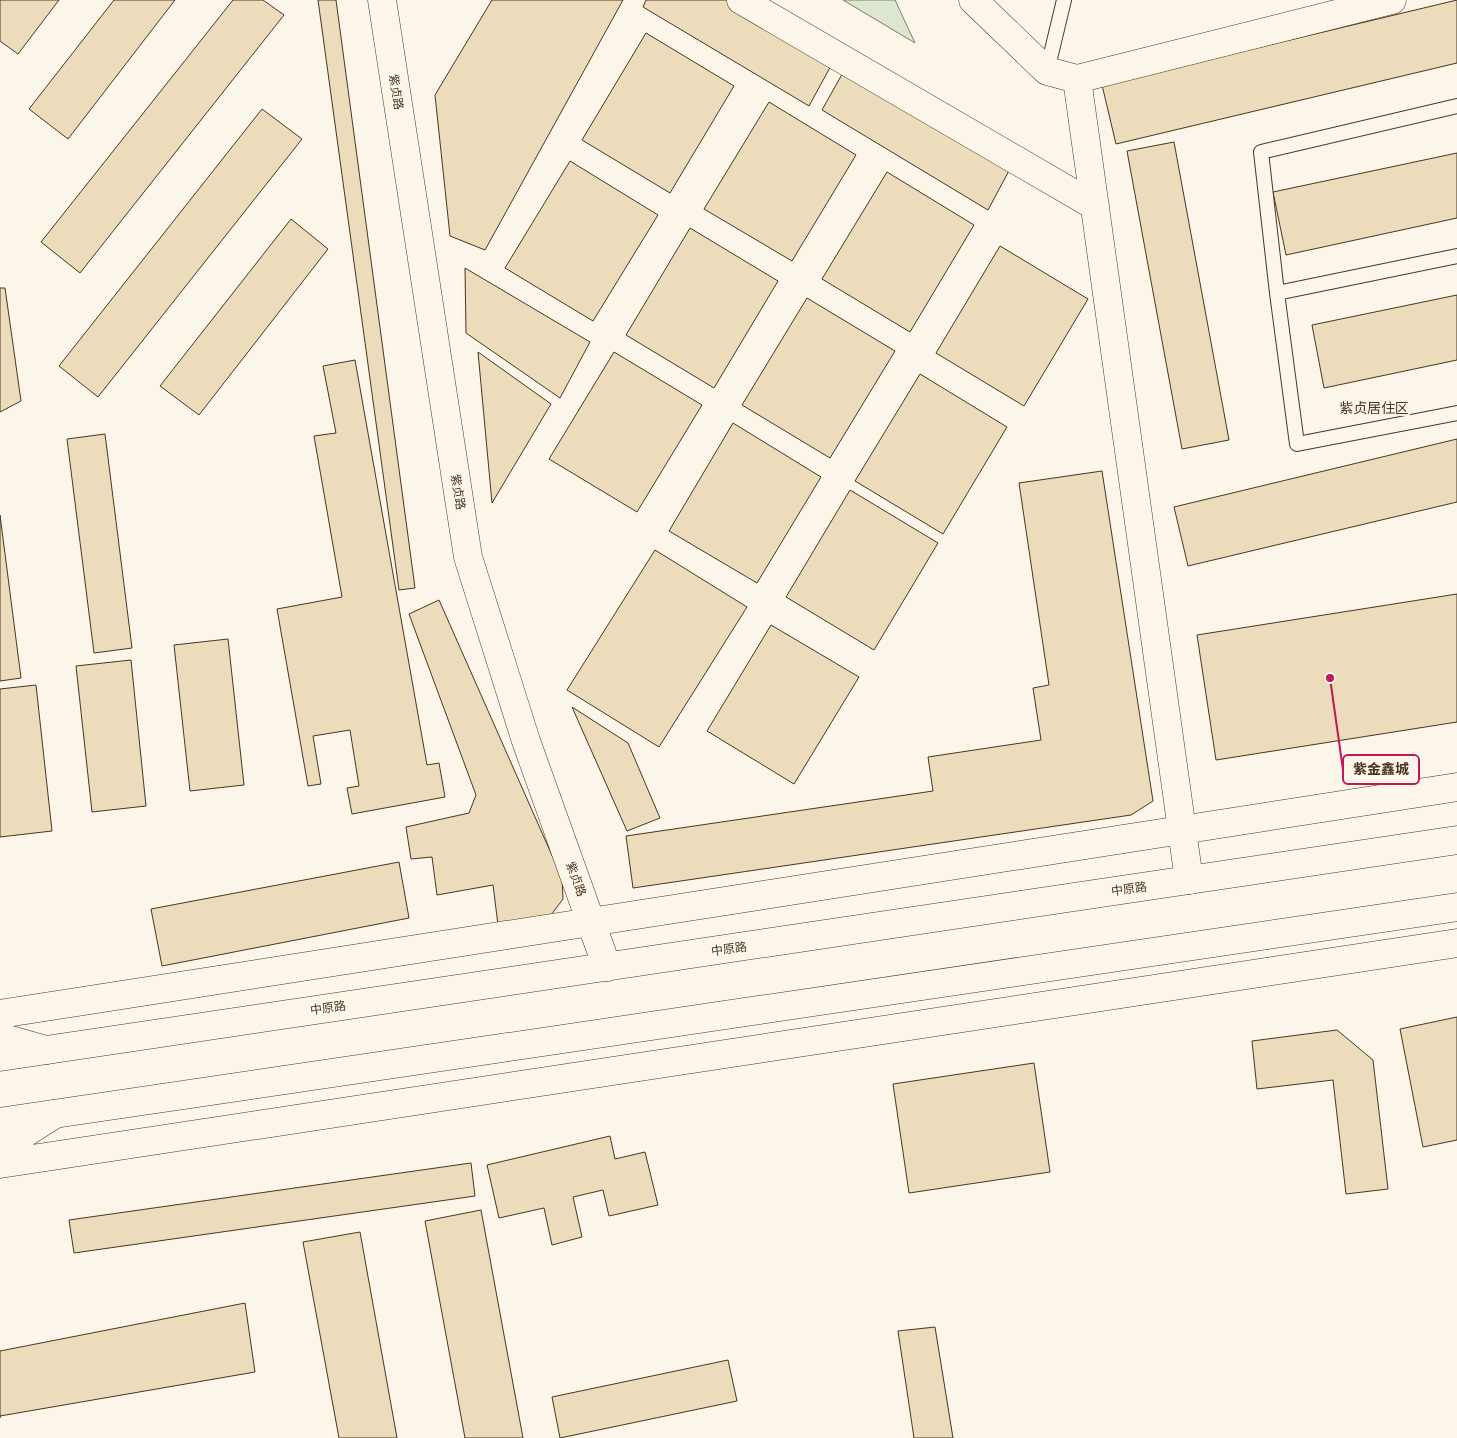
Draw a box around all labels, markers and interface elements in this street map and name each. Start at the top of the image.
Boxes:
street label: 紫贞路 [385,73,408,111]
district label: 紫贞居住区 [1339,398,1409,418]
street label: 紫贞路 [447,473,470,511]
callout: 紫金鑫城 [1343,755,1419,784]
text: 紫金鑫城 [1353,759,1409,779]
street label: 紫贞路 [562,859,591,899]
street label: 中原路 [1110,878,1148,899]
street label: 中原路 [710,938,748,959]
street label: 中原路 [309,997,347,1018]

